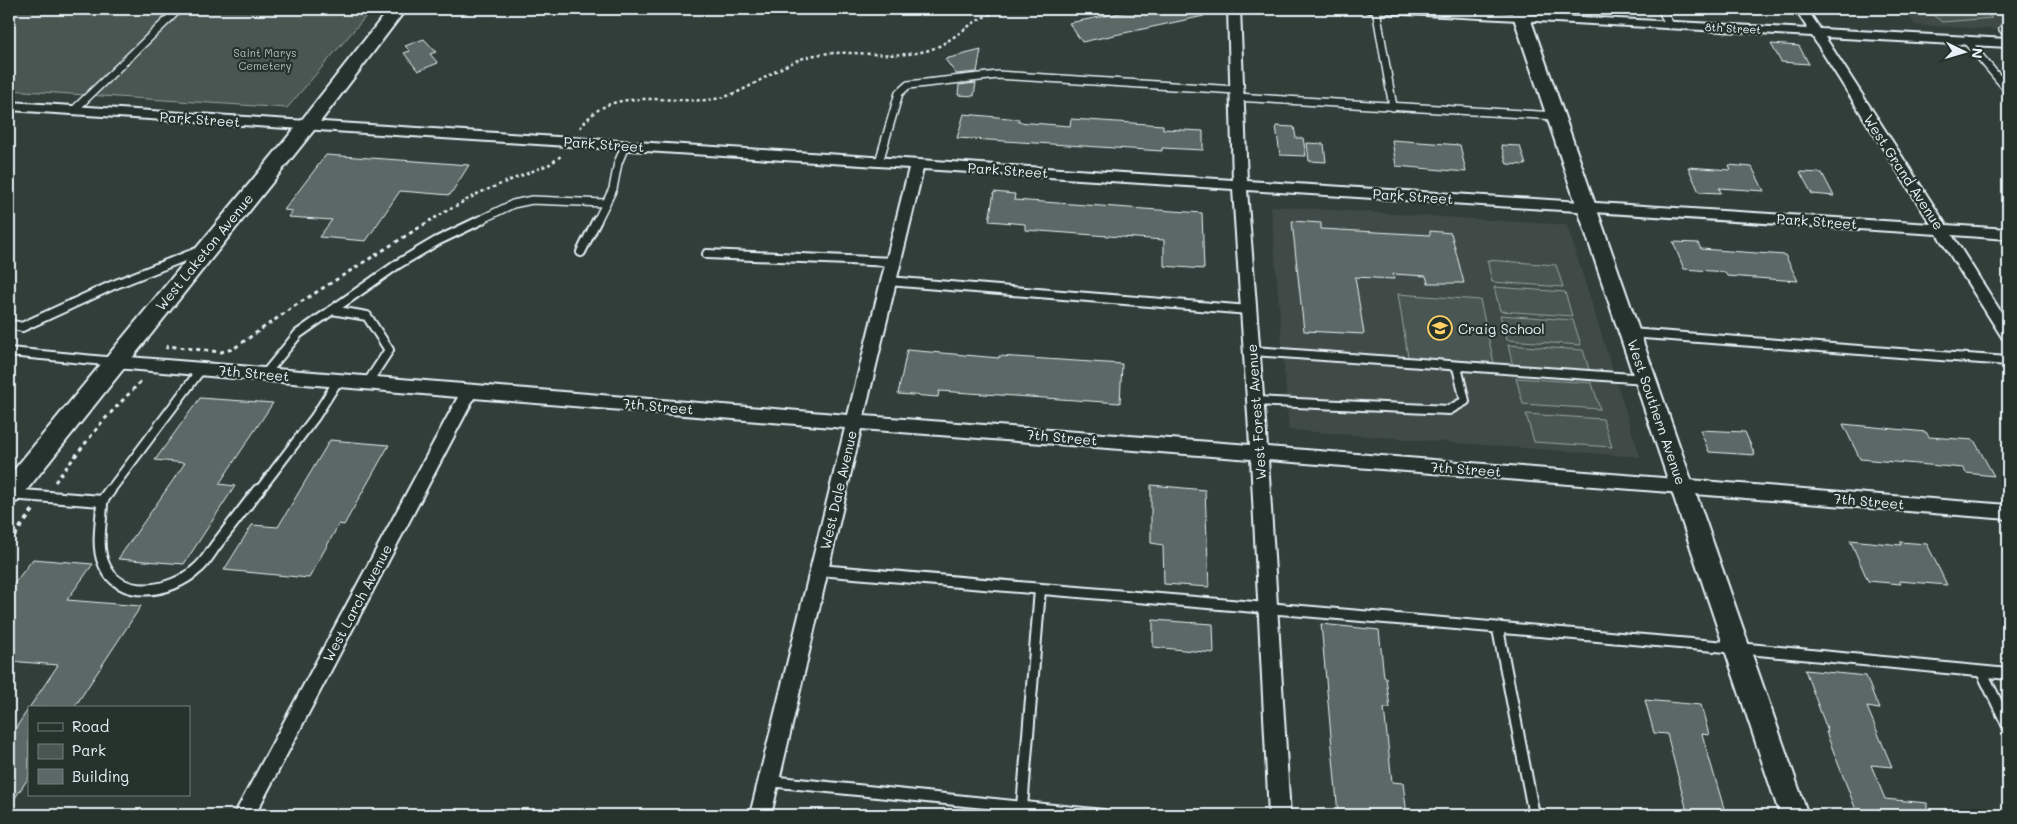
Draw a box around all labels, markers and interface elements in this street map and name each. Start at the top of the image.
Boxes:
street label: 8th Street [1705,19,1762,37]
north arrow [1940,28,1990,78]
park label: Saint Marys Cemetery [233,45,297,73]
text: N [1968,47,1987,59]
street label: Park Street [159,107,241,131]
street label: West Grand Avenue [1860,111,1948,233]
street label: Park Street [563,132,645,156]
street label: Park Street [967,158,1049,182]
street label: Park Street [1372,184,1454,208]
street label: West Laketon Avenue [151,189,257,315]
street label: Park Street [1776,209,1858,233]
school or university icon: Craig School [1427,315,1453,341]
place label: Craig School [1458,319,1545,338]
street label: West Southern Avenue [1623,337,1691,487]
street label: West Forest Avenue [1242,343,1270,481]
street label: 7th Street [218,360,290,386]
street label: 7th Street [622,393,694,419]
street label: 7th Street [1026,424,1098,450]
street label: West Dale Avenue [815,429,861,551]
street label: 7th Street [1430,457,1502,481]
street label: 7th Street [1833,488,1905,514]
street label: West Larch Avenue [318,541,396,665]
legend [28,706,190,796]
text: Road [72,716,109,736]
text: Park [72,740,106,760]
text: Building [72,766,129,786]

